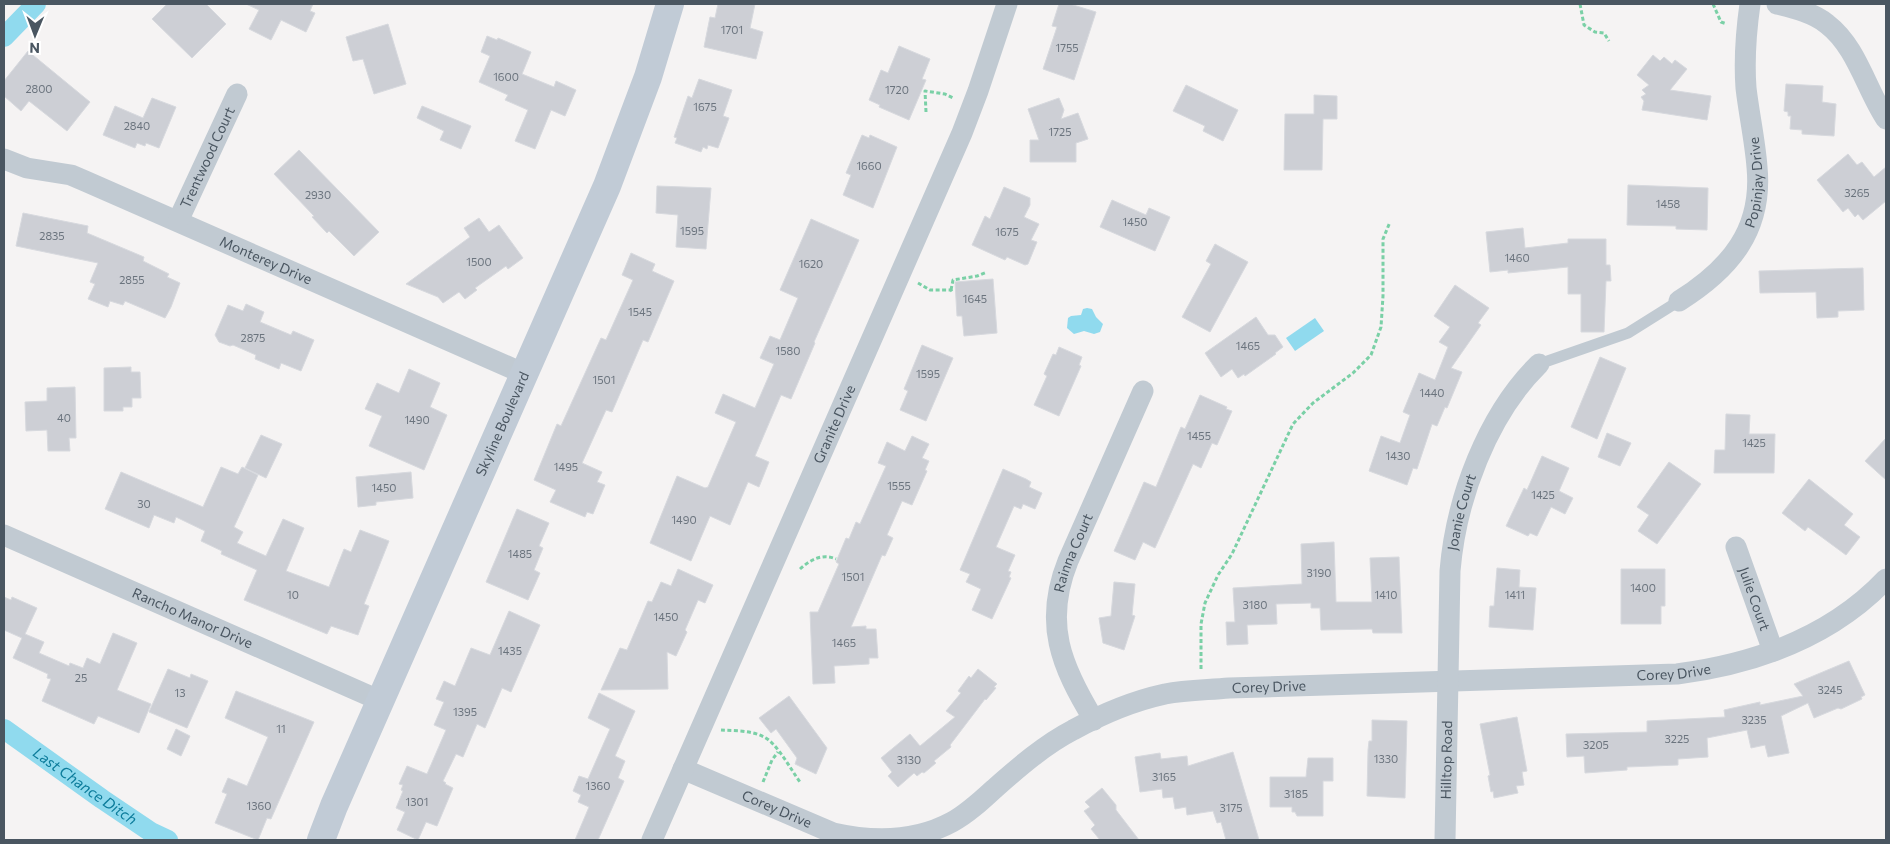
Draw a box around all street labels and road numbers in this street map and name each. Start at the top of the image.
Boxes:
street label: Trentwood Court [176,104,238,211]
street label: Popinjay Drive [1741,136,1766,230]
street label: Monterey Drive [217,232,315,288]
street label: Skyline Boulevard [471,369,532,478]
street label: Granite Drive [809,382,859,466]
street label: Joanie Court [1443,471,1479,552]
street label: Rainna Court [1050,510,1096,594]
street label: Julie Court [1736,565,1774,633]
street label: Rancho Manor Drive [130,584,256,652]
street label: Corey Drive [1636,660,1712,683]
street label: Corey Drive [1232,677,1306,696]
street label: Hilltop Road [1437,720,1455,800]
street label: Corey Drive [739,786,815,831]

